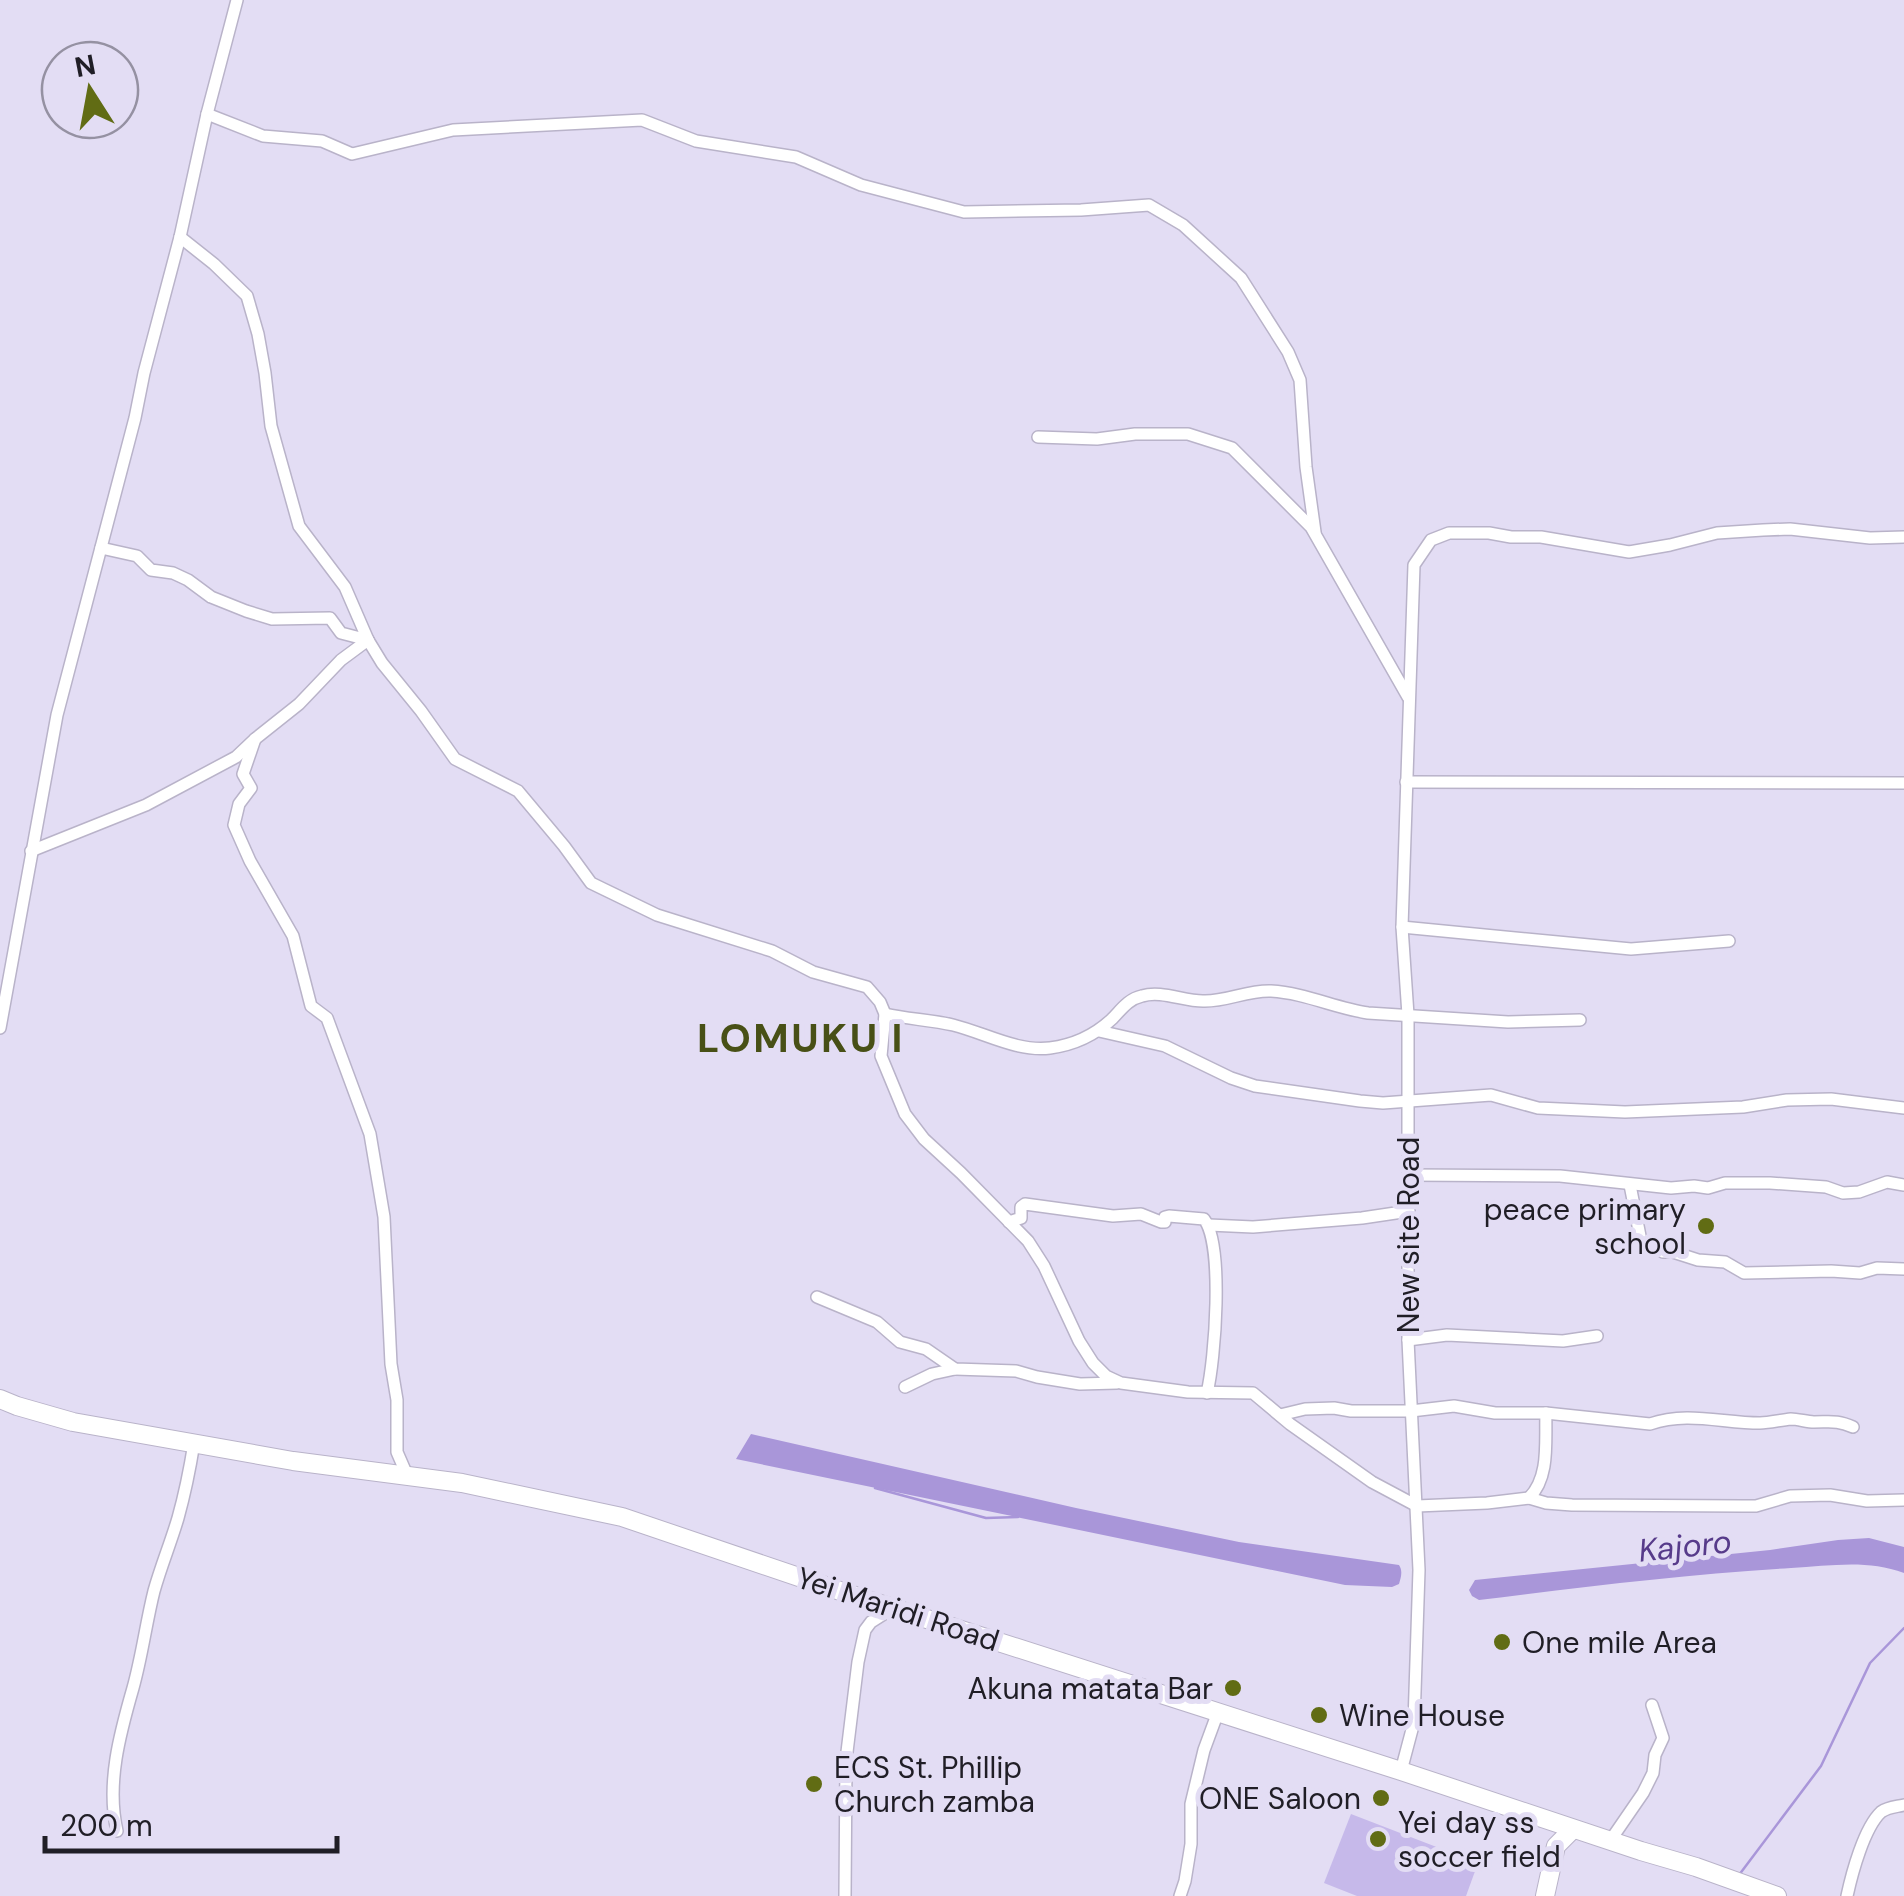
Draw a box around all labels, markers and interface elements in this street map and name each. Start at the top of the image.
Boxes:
north arrow [40,40,140,140]
text: N [72,46,99,86]
district label: LOMUKU I [697,1012,905,1064]
street label: New site Road [1389,1137,1428,1333]
place label: peace primary school [1484,1190,1686,1263]
marker: peace primary school [1695,1215,1717,1237]
water label: Kajoro [1636,1520,1734,1572]
street label: Yei Maridi Road [792,1558,1004,1660]
place label: One mile Area [1522,1623,1717,1662]
marker: One mile Area [1491,1631,1513,1653]
place label: Akuna matata Bar [967,1669,1213,1708]
marker: Akuna matata Bar [1222,1677,1244,1699]
place label: Wine House [1339,1696,1505,1735]
marker: Wine House [1308,1704,1330,1726]
place label: ECS St. Phillip Church zamba [834,1748,1035,1821]
marker: ECS St. Phillip Church zamba [803,1773,825,1795]
place label: ONE Saloon [1199,1779,1361,1818]
marker: ONE Saloon [1370,1787,1392,1809]
scale bar [45,1791,338,1853]
place label: Yei day ss soccer field [1398,1803,1561,1876]
text: 200 m [60,1806,153,1845]
marker: Yei day ss soccer field [1367,1828,1389,1850]

